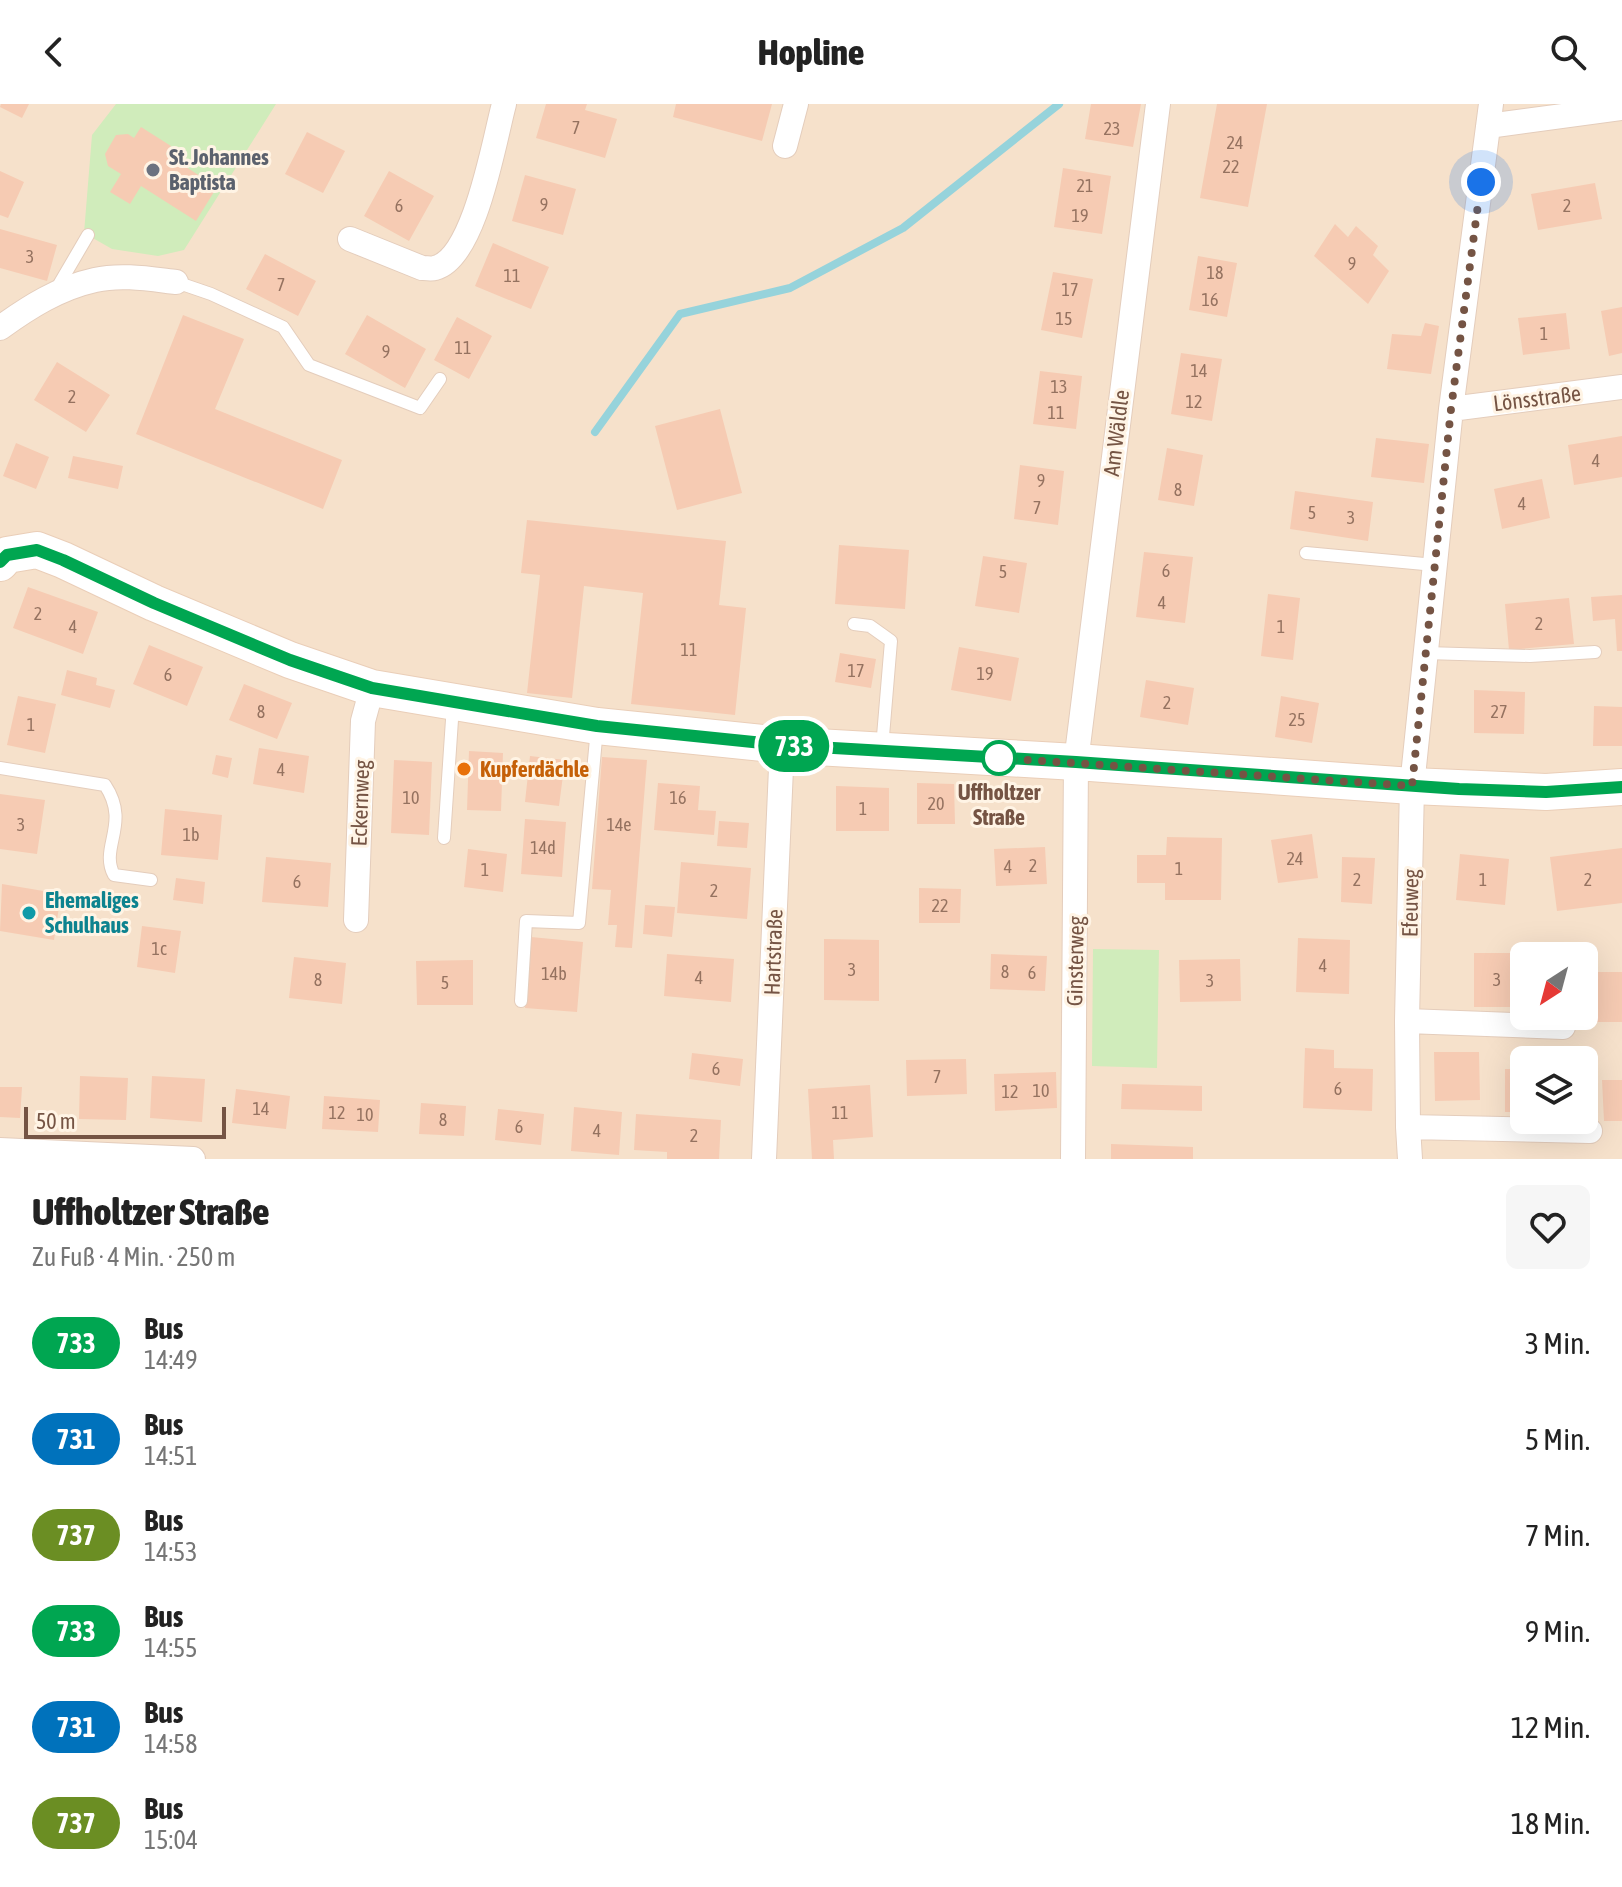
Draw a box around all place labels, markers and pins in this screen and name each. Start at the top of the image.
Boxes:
place label: St. Johannes Baptista [169,144,269,195]
marker: St. Johannes Baptista [144,161,162,179]
marker: Uffholtzer Straße [982,741,1016,775]
place label: Kupferdächle [480,756,589,782]
marker: Kupferdächle [455,760,473,778]
place label: Uffholtzer Straße [958,779,1041,830]
place label: Ehemaliges Schulhaus [45,887,139,938]
marker: Ehemaliges Schulhaus [20,904,38,922]

